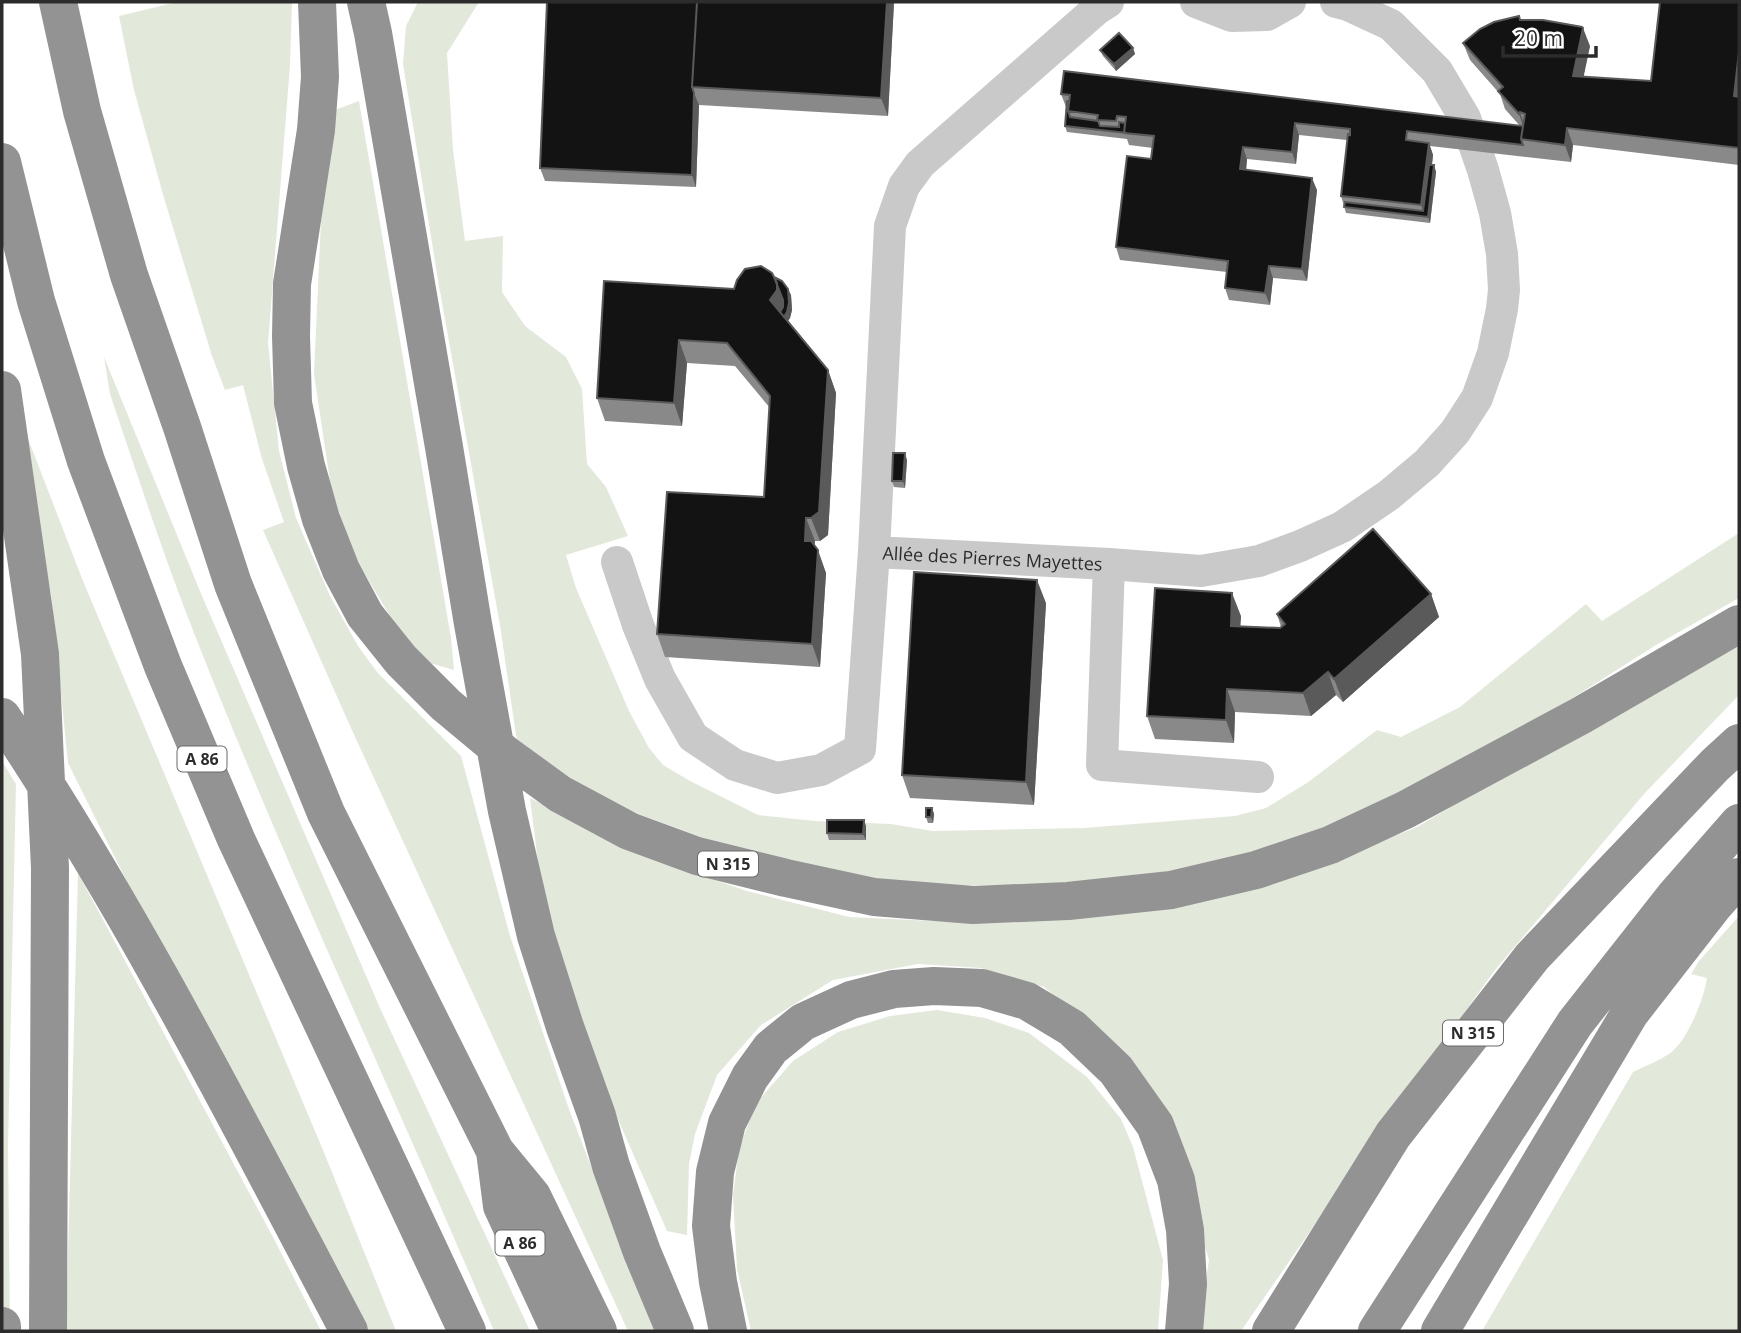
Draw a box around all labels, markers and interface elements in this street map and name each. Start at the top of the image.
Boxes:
scale bar [1503,14,1596,58]
text: 20 m [1514,24,1563,52]
street label: Allée des Pierres Mayettes [882,540,1103,576]
road number: A 86 [178,746,227,772]
road number: N 315 [698,852,758,876]
road number: N 315 [1443,1021,1503,1046]
road number: A 86 [496,1231,544,1256]

